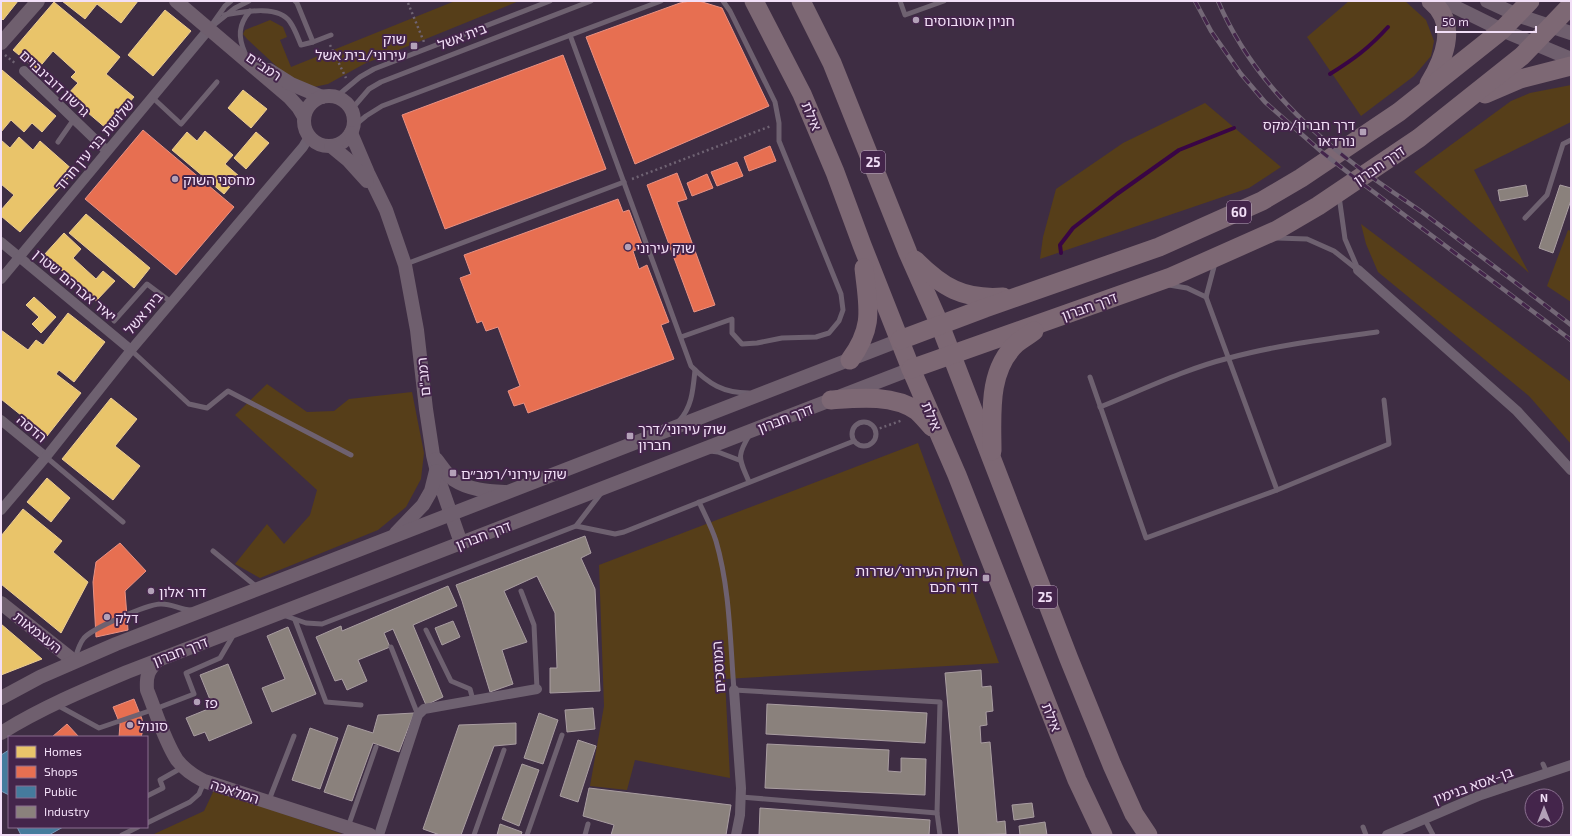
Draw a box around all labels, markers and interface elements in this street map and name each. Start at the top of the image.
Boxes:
scale bar [1436,8,1536,34]
place label: חניון אוטובוסים [924,12,1015,29]
text: 50 m [1442,14,1469,28]
marker: חניון אוטובוסים [911,15,921,25]
street label: בית אשל [435,19,489,53]
place label: שוק עירוני/בית אשל [315,30,406,63]
marker: שוק עירוני/בית אשל [409,41,419,51]
street label: גרשון דובינבוים [17,46,93,120]
street label: רמב"ם [243,48,285,84]
street label: שלושת בני עין חרוד [51,96,137,194]
street label: אילת [798,99,826,133]
place label: דרך חברון/מקס נורדאו [1263,116,1355,149]
marker: דרך חברון/מקס נורדאו [1358,127,1368,137]
street label: דרך חברון [1350,142,1408,188]
road number: 25 [861,151,885,173]
place label: מחסני השוק [183,171,255,188]
marker: מחסני השוק [170,174,180,184]
road number: 60 [1227,201,1251,223]
place label: שוק עירוני [636,239,695,256]
marker: שוק עירוני [623,242,633,252]
street label: יאיר אברהם שטרן [30,245,120,325]
street label: בית אשל [120,288,166,338]
street label: דרך חברון [1059,288,1120,324]
street label: רמב"ם [413,357,433,397]
street label: אילת [918,399,946,433]
street label: דרך חברון [755,400,816,436]
street label: הדסה [14,411,50,445]
place label: שוק עירוני/דרך חברון [638,420,726,453]
marker: שוק עירוני/דרך חברון [625,431,635,441]
place label: שוק עירוני/רמב״ם [461,465,567,482]
marker: שוק עירוני/רמב״ם [448,468,458,478]
street label: דרך חברון [453,517,514,553]
place label: השוק העירוני/שדרות דוד חכם [856,562,978,595]
marker: השוק העירוני/שדרות דוד חכם [981,573,991,583]
place label: דור אלון [159,583,206,600]
marker: דור אלון [146,586,156,596]
road number: 25 [1033,586,1057,608]
street label: העצמאות [10,608,66,656]
place label: דלק [115,609,139,626]
marker: דלק [102,612,112,622]
street label: דרך חברון [150,633,211,669]
street label: המוסכים [708,641,728,693]
place label: פז [205,694,218,711]
marker: פז [192,697,202,707]
street label: אילת [1039,700,1065,734]
place label: סונול [138,717,168,734]
marker: סונול [125,720,135,730]
legend [8,736,148,828]
text: Homes [44,744,82,758]
street label: בן-אסא בנימין [1431,763,1515,807]
text: Shops [44,764,78,778]
street label: המלאכה [209,775,261,807]
text: Public [44,784,77,798]
north arrow [1524,788,1564,828]
text: N [1540,791,1548,804]
text: Industry [44,804,90,818]

